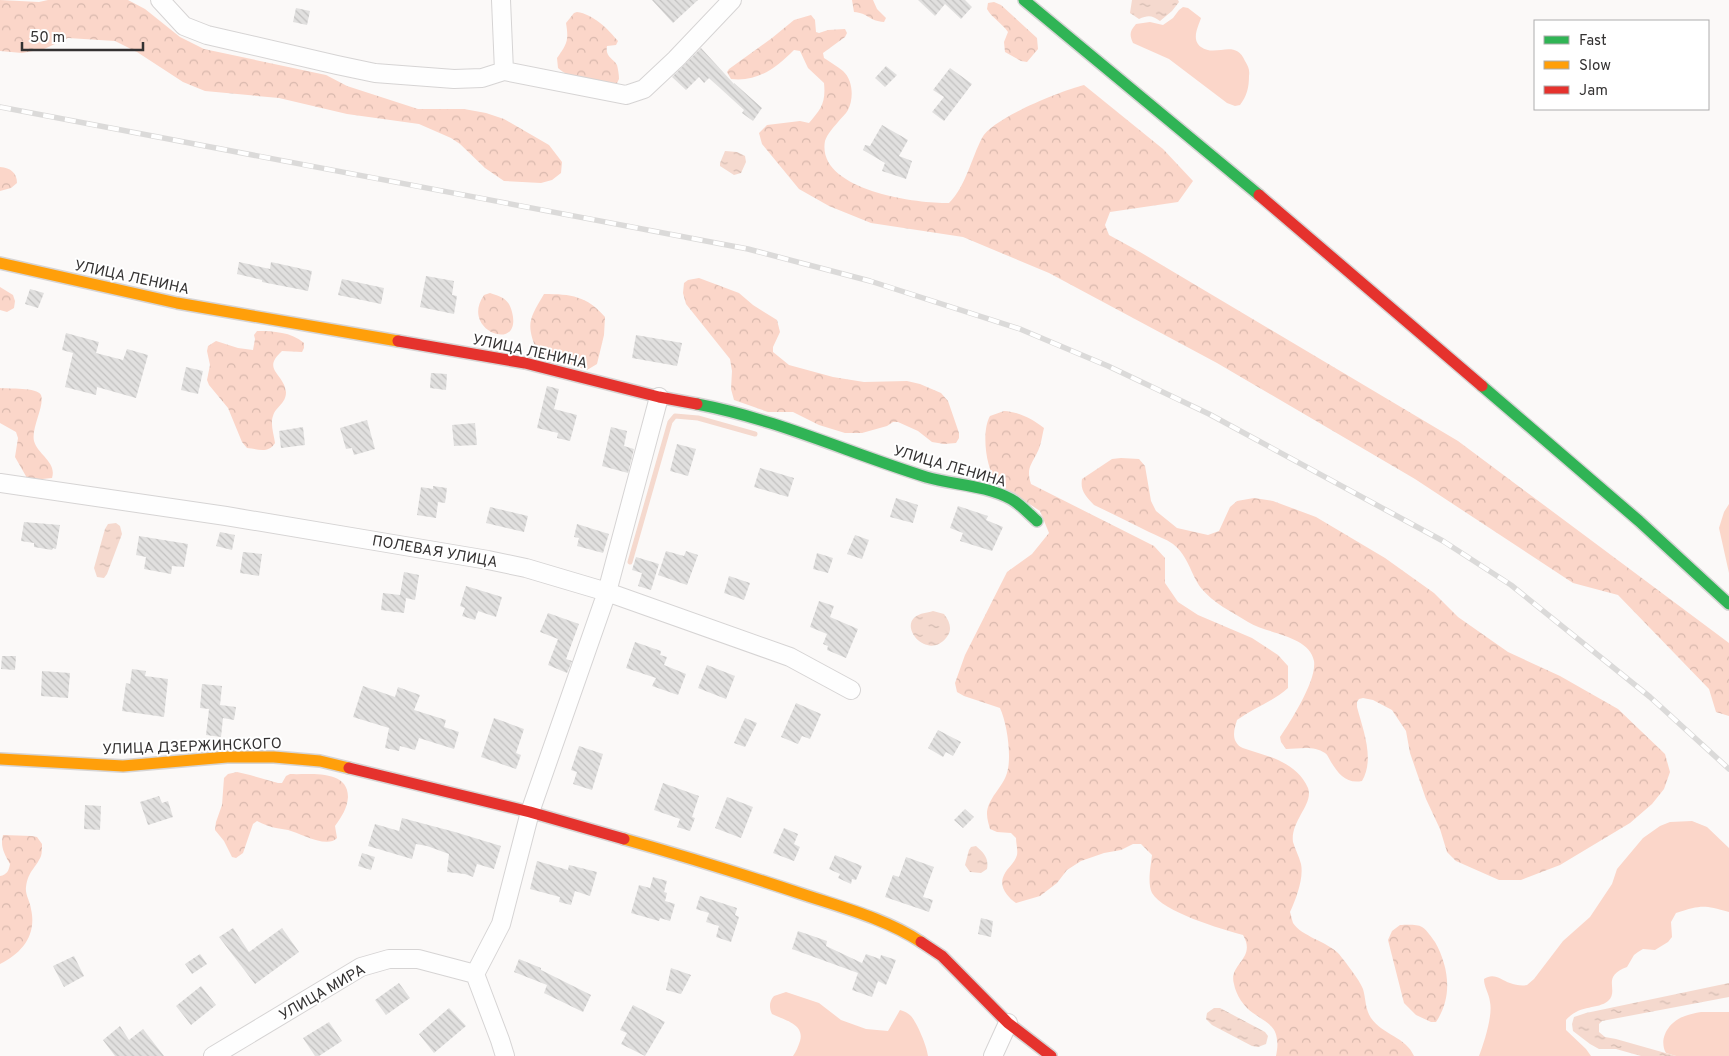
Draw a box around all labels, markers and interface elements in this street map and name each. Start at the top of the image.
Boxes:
scale bar [22,20,144,52]
legend [1534,20,1709,110]
text: 50 m [30,29,65,48]
text: Fast [1579,32,1607,51]
text: Slow [1579,57,1611,76]
text: Jam [1579,82,1608,101]
street label: УЛИЦА ЛЕНИНА [73,257,191,300]
street label: УЛИЦА ЛЕНИНА [471,331,589,374]
street label: УЛИЦА ЛЕНИНА [891,442,1008,493]
street label: ПОЛЕВАЯ УЛИЦА [371,532,499,573]
street label: УЛИЦА ДЗЕРЖИНСКОГО [102,735,282,760]
street label: УЛИЦА МИРА [276,961,369,1026]

